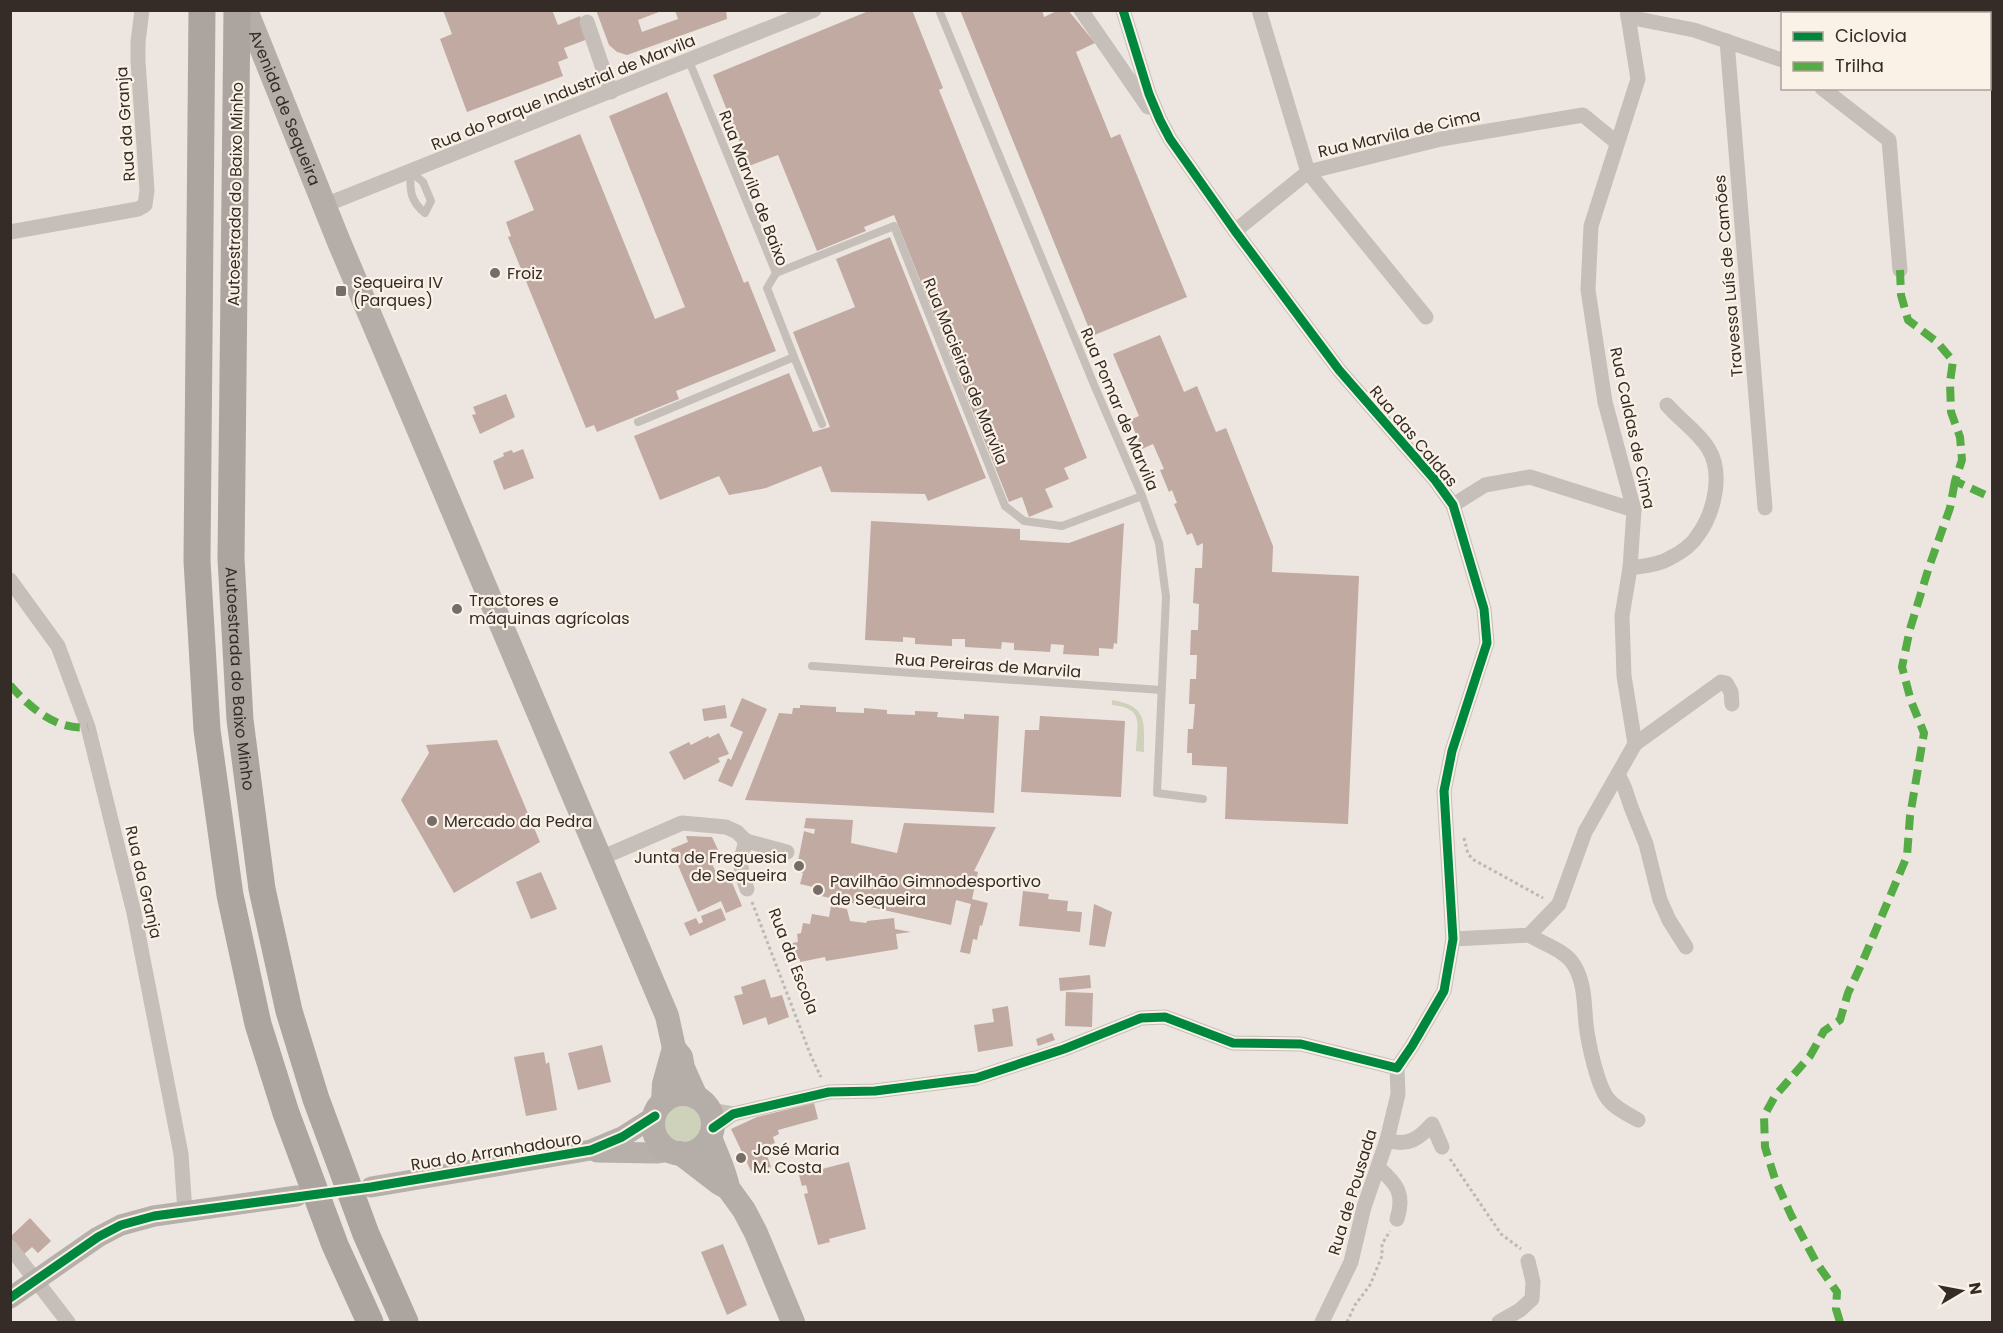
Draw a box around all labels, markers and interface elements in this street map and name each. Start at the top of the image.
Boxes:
legend [1781,12,1991,90]
text: Ciclovia [1835,23,1907,48]
street label: Avenida de Sequeira [243,26,326,189]
street label: Rua do Parque Industrial de Marvila [428,29,699,156]
text: Trilha [1835,53,1884,78]
street label: Rua da Granja [110,66,141,182]
street label: Autoestrada do Baixo Minho [222,82,249,306]
street label: Rua Marvila de Cima [1316,104,1483,163]
street label: Rua Marvila de Baixo [713,107,794,269]
street label: Travessa Luís de Camões [1708,174,1749,378]
place label: Froiz [507,262,543,285]
marker: Froiz [488,266,502,280]
place label: Sequeira IV (Parques) [353,271,443,312]
street label: Rua Macieiras de Marvila [917,274,1014,468]
marker: Sequeira IV (Parques) [334,284,348,298]
street label: Rua Pomar de Marvila [1075,324,1164,494]
street label: Rua Caldas de Cima [1604,345,1661,511]
street label: Rua das Caldas [1364,381,1463,492]
street label: Autoestrada do Baixo Minho [219,566,260,792]
place label: Tractores e máquinas agrícolas [469,589,630,630]
marker: Tractores e máquinas agrícolas [450,602,464,616]
street label: Rua Pereiras de Marvila [894,648,1082,683]
place label: Mercado da Pedra [444,810,592,833]
marker: Mercado da Pedra [425,814,439,828]
street label: Rua da Granja [119,823,168,941]
place label: Junta de Freguesia de Sequeira [634,846,787,887]
marker: Junta de Freguesia de Sequeira [792,859,806,873]
place label: Pavilhão Gimnodesportivo de Sequeira [830,870,1041,911]
marker: Pavilhão Gimnodesportivo de Sequeira [811,883,825,897]
street label: Rua da Escola [763,905,824,1018]
street label: Rua de Pousada [1322,1126,1383,1258]
street label: Rua do Arranhadouro [409,1127,583,1176]
place label: José Maria M. Costa [753,1138,840,1179]
marker: José Maria M. Costa [734,1151,748,1165]
north arrow [1931,1261,1991,1321]
text: N [1963,1281,1988,1296]

